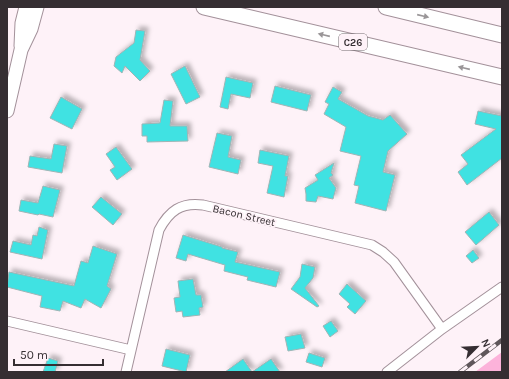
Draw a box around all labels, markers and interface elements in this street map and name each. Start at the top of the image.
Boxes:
one-way arrow [418,13,430,19]
one-way arrow [318,31,330,37]
road number: C26 [339,34,367,50]
one-way arrow [458,64,470,70]
street label: Bacon Street [211,202,277,229]
north arrow [457,327,497,367]
text: N [478,337,493,349]
scale bar [14,341,103,367]
text: 50 m [20,348,48,362]

